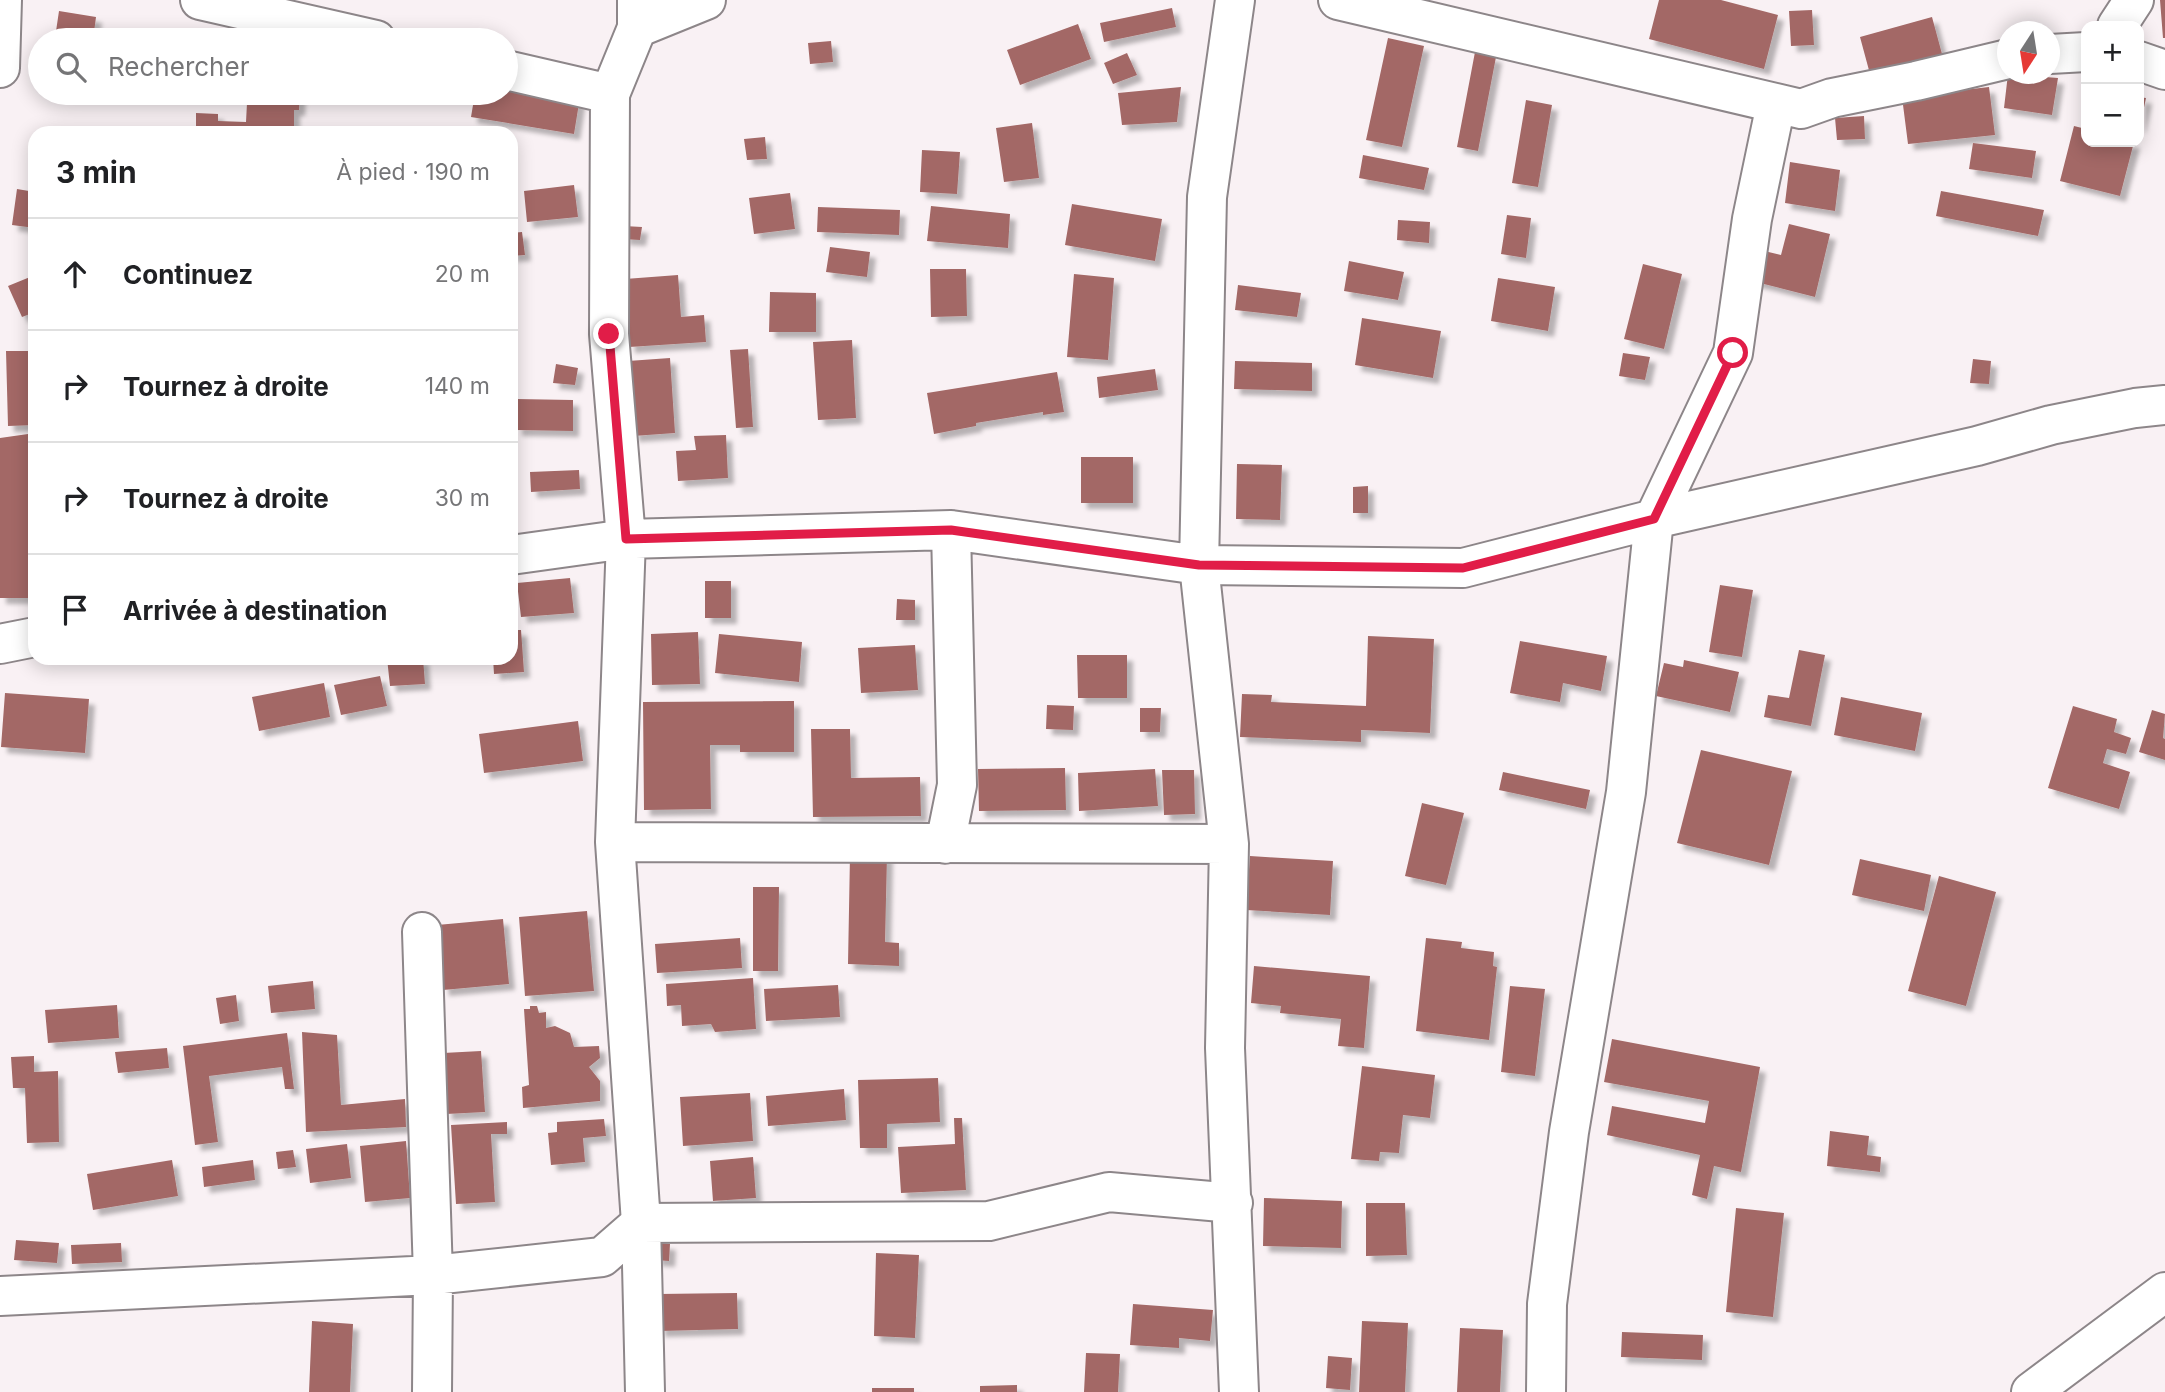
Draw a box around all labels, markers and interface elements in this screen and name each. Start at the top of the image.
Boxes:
north arrow [1997,21,2060,84]
map controls [2081,21,2144,147]
button: + [2081,21,2144,84]
search box [28,28,518,105]
icon: search [52,48,90,86]
text: Rechercher [108,51,249,82]
button: − [2081,84,2144,147]
text: 3 min [56,154,137,190]
text: À pied · 190 m [336,158,490,186]
icon: ahead [56,255,94,293]
text: Continuez [123,259,253,290]
text: 20 m [435,260,490,288]
route end [593,318,624,349]
route start [1717,337,1748,368]
icon: right [56,367,94,405]
text: Tournez à droite [123,371,329,402]
text: 140 m [425,372,490,400]
icon: right [56,479,94,517]
text: Tournez à droite [123,483,329,514]
text: 30 m [435,484,490,512]
icon: arrive [56,591,94,629]
text: Arrivée à destination [123,595,388,626]

